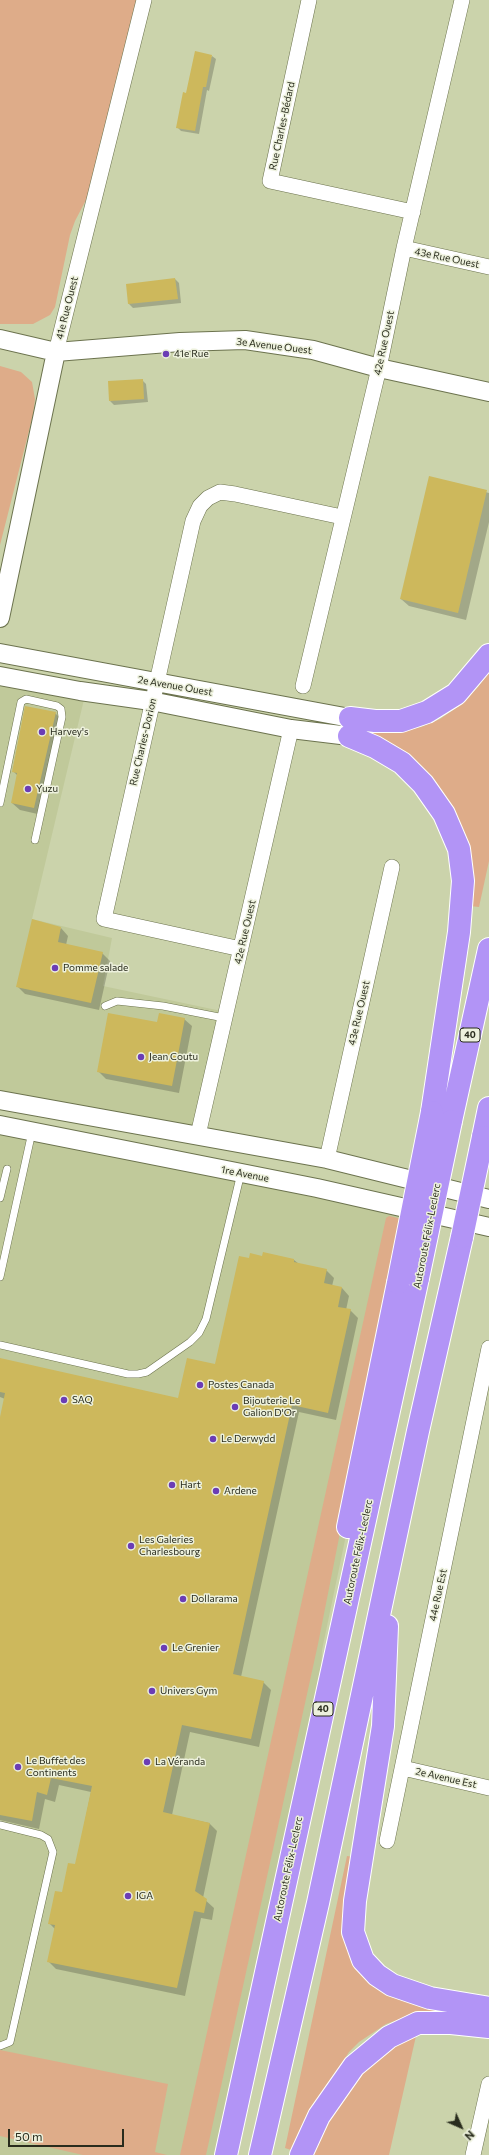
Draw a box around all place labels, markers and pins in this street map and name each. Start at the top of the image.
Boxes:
place label: 41e Rue [174,348,209,360]
marker: 41e Rue [161,349,171,359]
place label: Harvey's [50,726,89,738]
marker: Harvey's [37,727,47,737]
place label: Yuzu [36,783,58,795]
marker: Yuzu [23,784,33,794]
place label: Pomme salade [63,962,128,974]
marker: Pomme salade [50,963,60,973]
place label: Jean Coutu [149,1051,198,1063]
marker: Jean Coutu [136,1052,146,1062]
place label: Postes Canada [208,1379,274,1391]
marker: Postes Canada [195,1380,205,1390]
place label: SAQ [72,1394,93,1406]
marker: SAQ [59,1395,69,1405]
place label: Bijouterie Le Galion D'Or [243,1395,300,1418]
marker: Bijouterie Le Galion D'Or [230,1402,240,1412]
place label: Le Derwydd [221,1433,275,1445]
marker: Le Derwydd [208,1434,218,1444]
place label: Hart [180,1479,201,1491]
marker: Hart [167,1480,177,1490]
place label: Ardene [224,1485,257,1497]
marker: Ardene [211,1486,221,1496]
place label: Les Galeries Charlesbourg [139,1534,200,1558]
marker: Les Galeries Charlesbourg [126,1541,136,1551]
place label: Dollarama [191,1593,238,1605]
marker: Dollarama [178,1594,188,1604]
place label: Le Grenier [172,1642,219,1654]
marker: Le Grenier [159,1643,169,1653]
place label: Univers Gym [160,1685,217,1697]
marker: Univers Gym [147,1686,157,1696]
place label: Le Buffet des Continents [26,1755,85,1778]
place label: La Véranda [155,1756,205,1768]
marker: La Véranda [142,1757,152,1767]
marker: Le Buffet des Continents [13,1762,23,1772]
place label: IGA [136,1890,153,1902]
marker: IGA [123,1891,133,1901]

